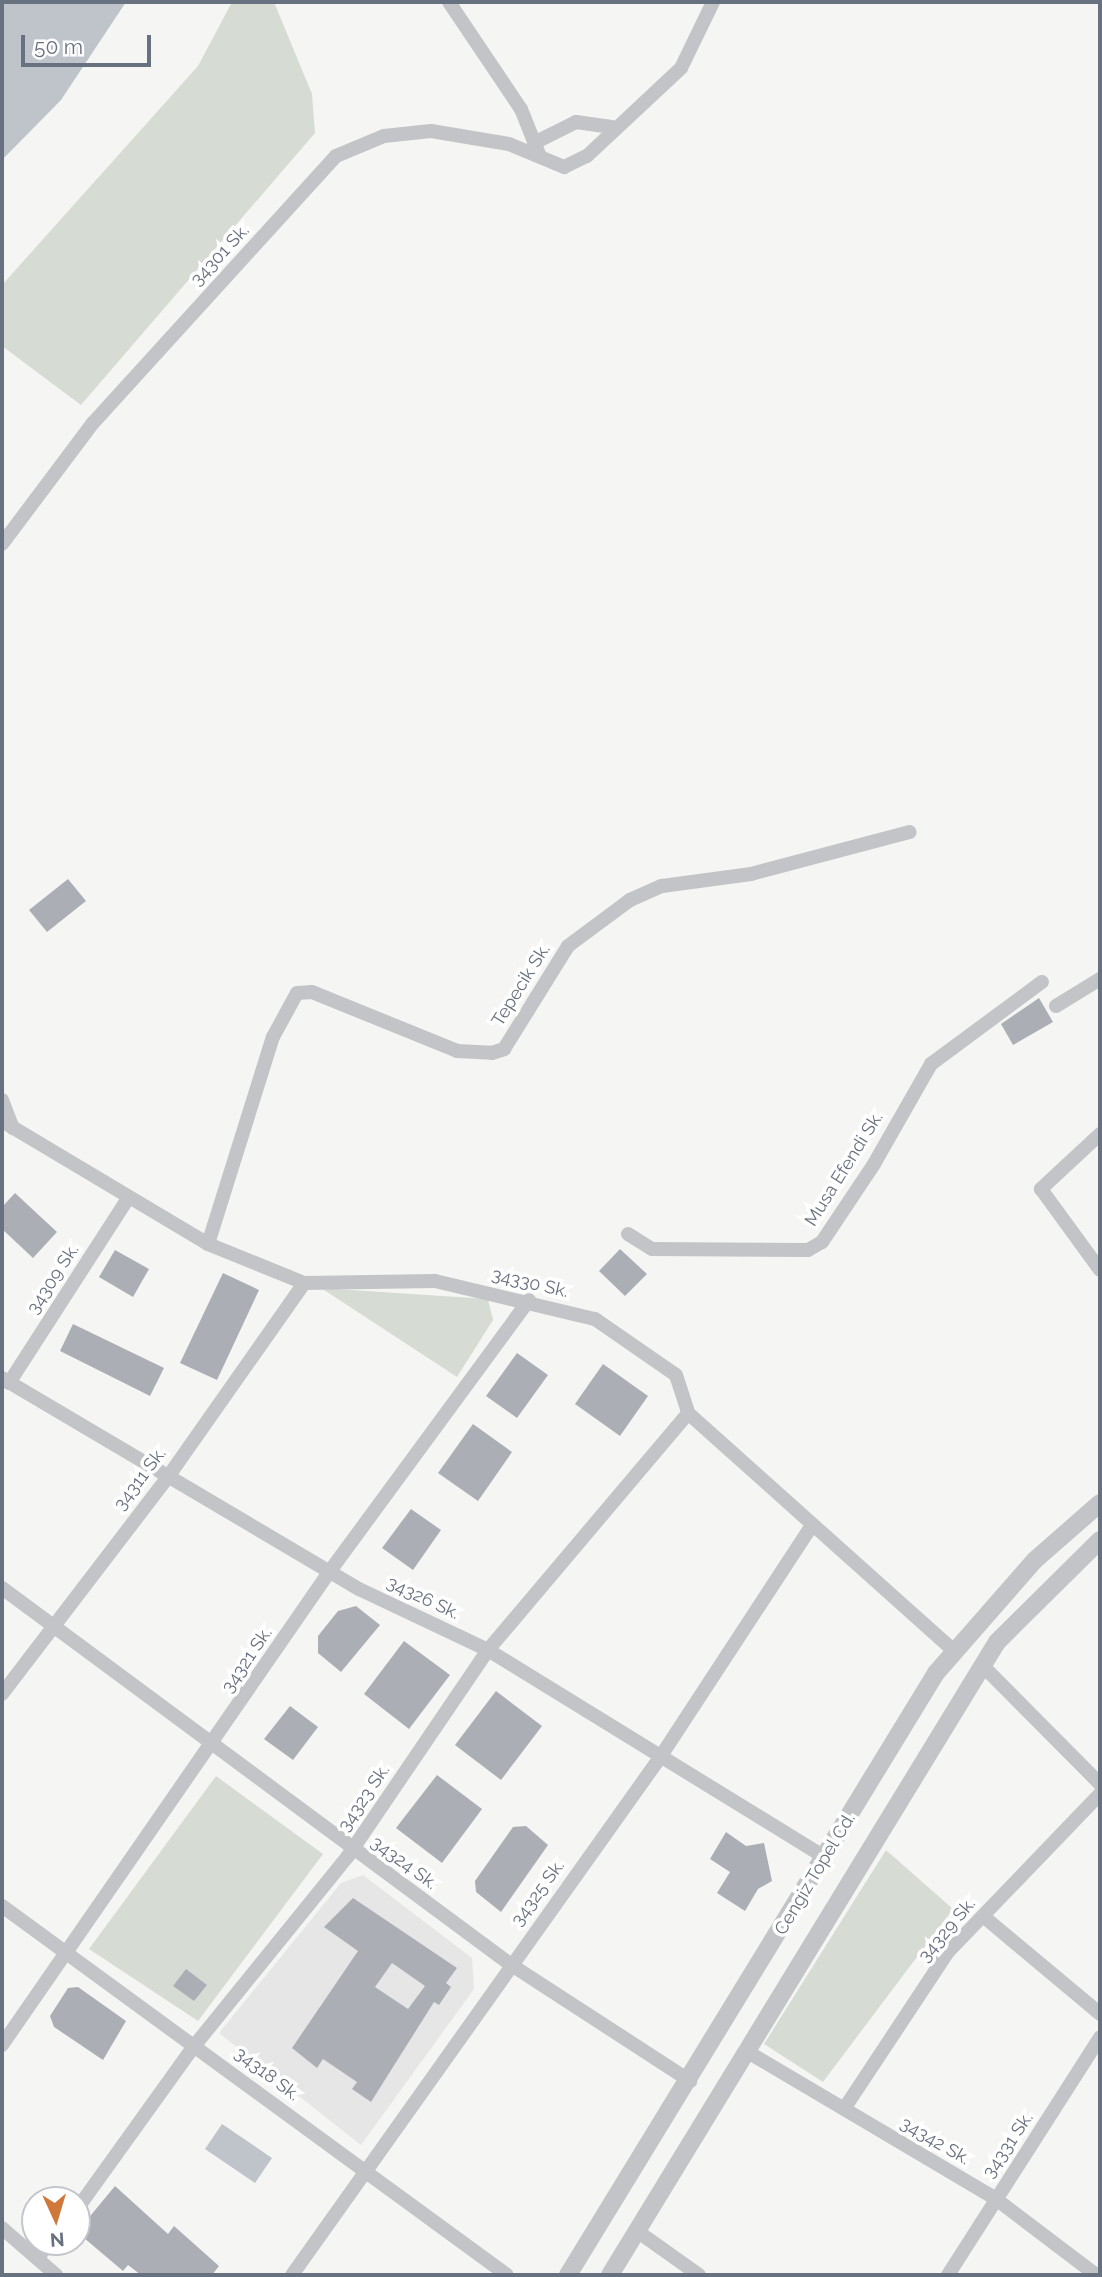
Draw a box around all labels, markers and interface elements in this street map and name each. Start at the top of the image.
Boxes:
scale bar [24,21,154,65]
text: 50 m [34,34,83,59]
street label: 34301 Sk. [186,220,254,290]
street label: Tepecik Sk. [487,940,555,1030]
street label: Musa Efendi Sk. [800,1108,888,1230]
street label: 34309 Sk. [22,1240,84,1318]
street label: 34330 Sk. [490,1264,570,1302]
street label: 34311 Sk. [109,1443,171,1515]
street label: 34326 Sk. [383,1572,463,1624]
street label: 34321 Sk. [217,1623,277,1697]
street label: 34323 Sk. [334,1760,394,1836]
street label: Cengiz Topel Cd. [770,1809,860,1939]
street label: 34324 Sk. [367,1832,441,1894]
street label: 34325 Sk. [507,1856,569,1930]
street label: 34329 Sk. [914,1893,980,1967]
street label: 34318 Sk. [230,2043,304,2105]
street label: 34331 Sk. [978,2108,1038,2182]
street label: 34342 Sk. [896,2112,974,2170]
north arrow [21,2186,91,2256]
text: N [49,2228,65,2251]

